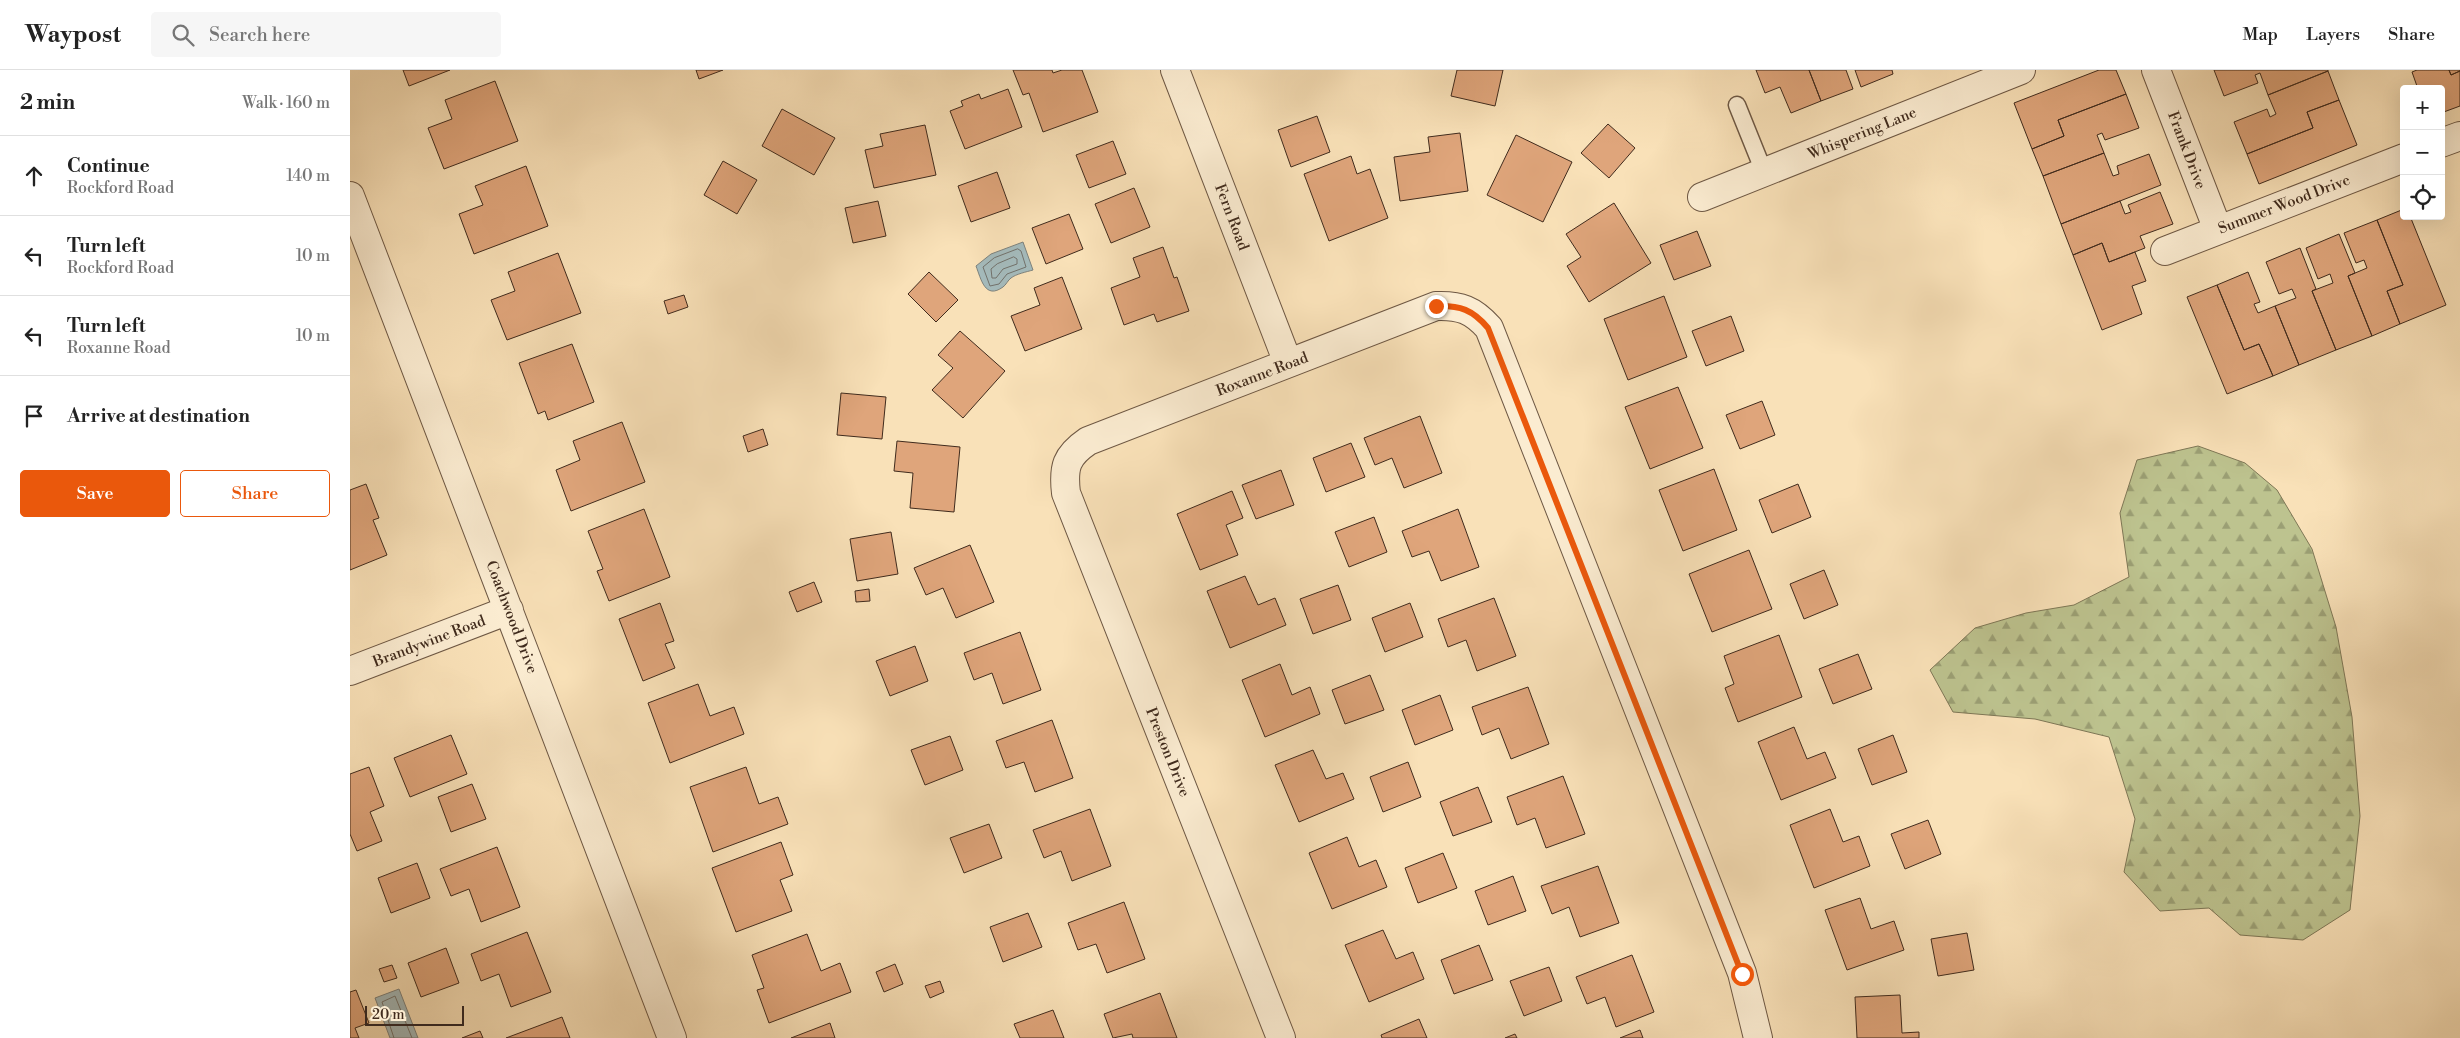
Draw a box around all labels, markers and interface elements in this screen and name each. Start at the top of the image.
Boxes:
search box [151,12,501,57]
text: Waypost [25,20,121,50]
icon: search [169,21,197,49]
text: Search here [209,23,310,47]
text: Map [2243,23,2278,46]
text: Layers [2306,23,2360,46]
text: Share [2388,23,2435,46]
map controls [2400,85,2445,220]
button: + [2400,85,2445,130]
text: 2 min [20,90,75,116]
text: Walk · 160 m [242,93,330,113]
street label: Whispering Lane [1804,103,1919,164]
street label: Frank Drive [2163,109,2210,192]
button: − [2400,130,2445,175]
text: Continue [67,154,150,178]
icon: ahead [20,162,48,190]
text: 140 m [286,166,330,186]
street label: Summer Wood Drive [2215,171,2353,238]
button: locate [2400,175,2445,220]
text: Rockford Road [67,178,174,198]
street label: Fern Road [1210,181,1253,254]
text: Turn left [67,234,146,258]
icon: left [20,242,48,270]
text: 10 m [296,246,330,266]
text: Rockford Road [67,258,174,278]
route end [1425,295,1448,318]
text: Turn left [67,314,146,338]
icon: left [20,322,48,350]
text: 10 m [296,326,330,346]
text: Roxanne Road [67,338,171,358]
street label: Roxanne Road [1213,348,1311,401]
icon: arrive [20,402,48,430]
text: Arrive at destination [67,404,250,428]
button: Save [20,470,170,517]
button: Share [180,470,330,517]
street label: Coachwood Drive [481,558,542,676]
street label: Brandywine Road [369,611,489,672]
street label: Preston Drive [1141,705,1194,800]
route start [1731,963,1754,986]
scale bar [365,1003,464,1026]
text: 20 m [372,1006,404,1024]

